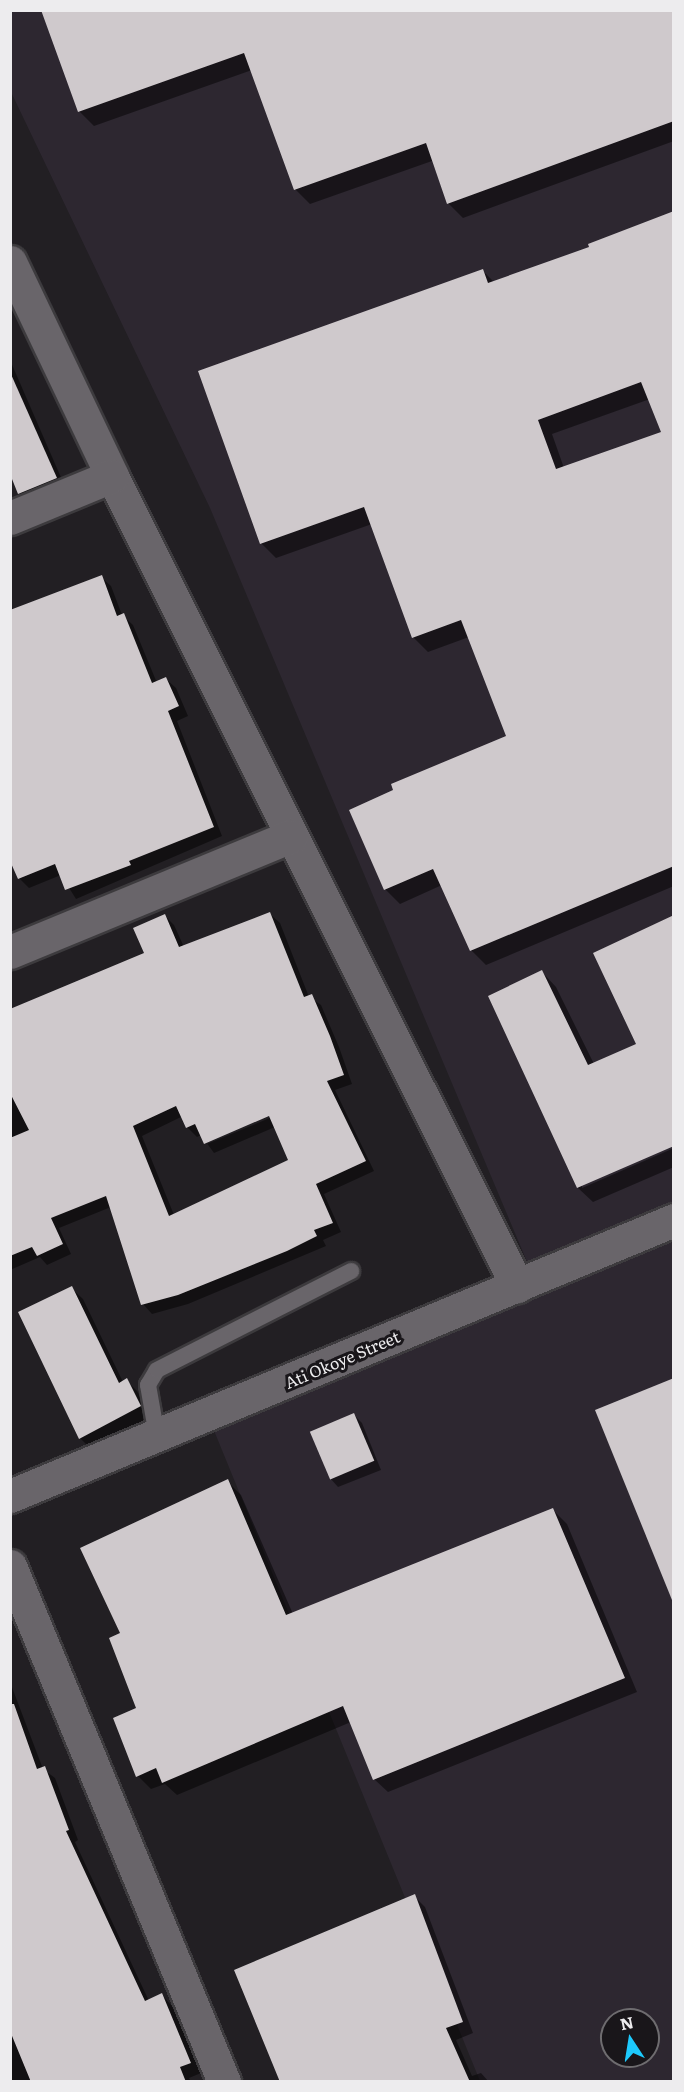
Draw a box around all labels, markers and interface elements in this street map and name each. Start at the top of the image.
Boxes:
street label: Ati Okoye Street [282,1326,402,1392]
north arrow [600,2008,660,2068]
text: N [618,2009,636,2035]

